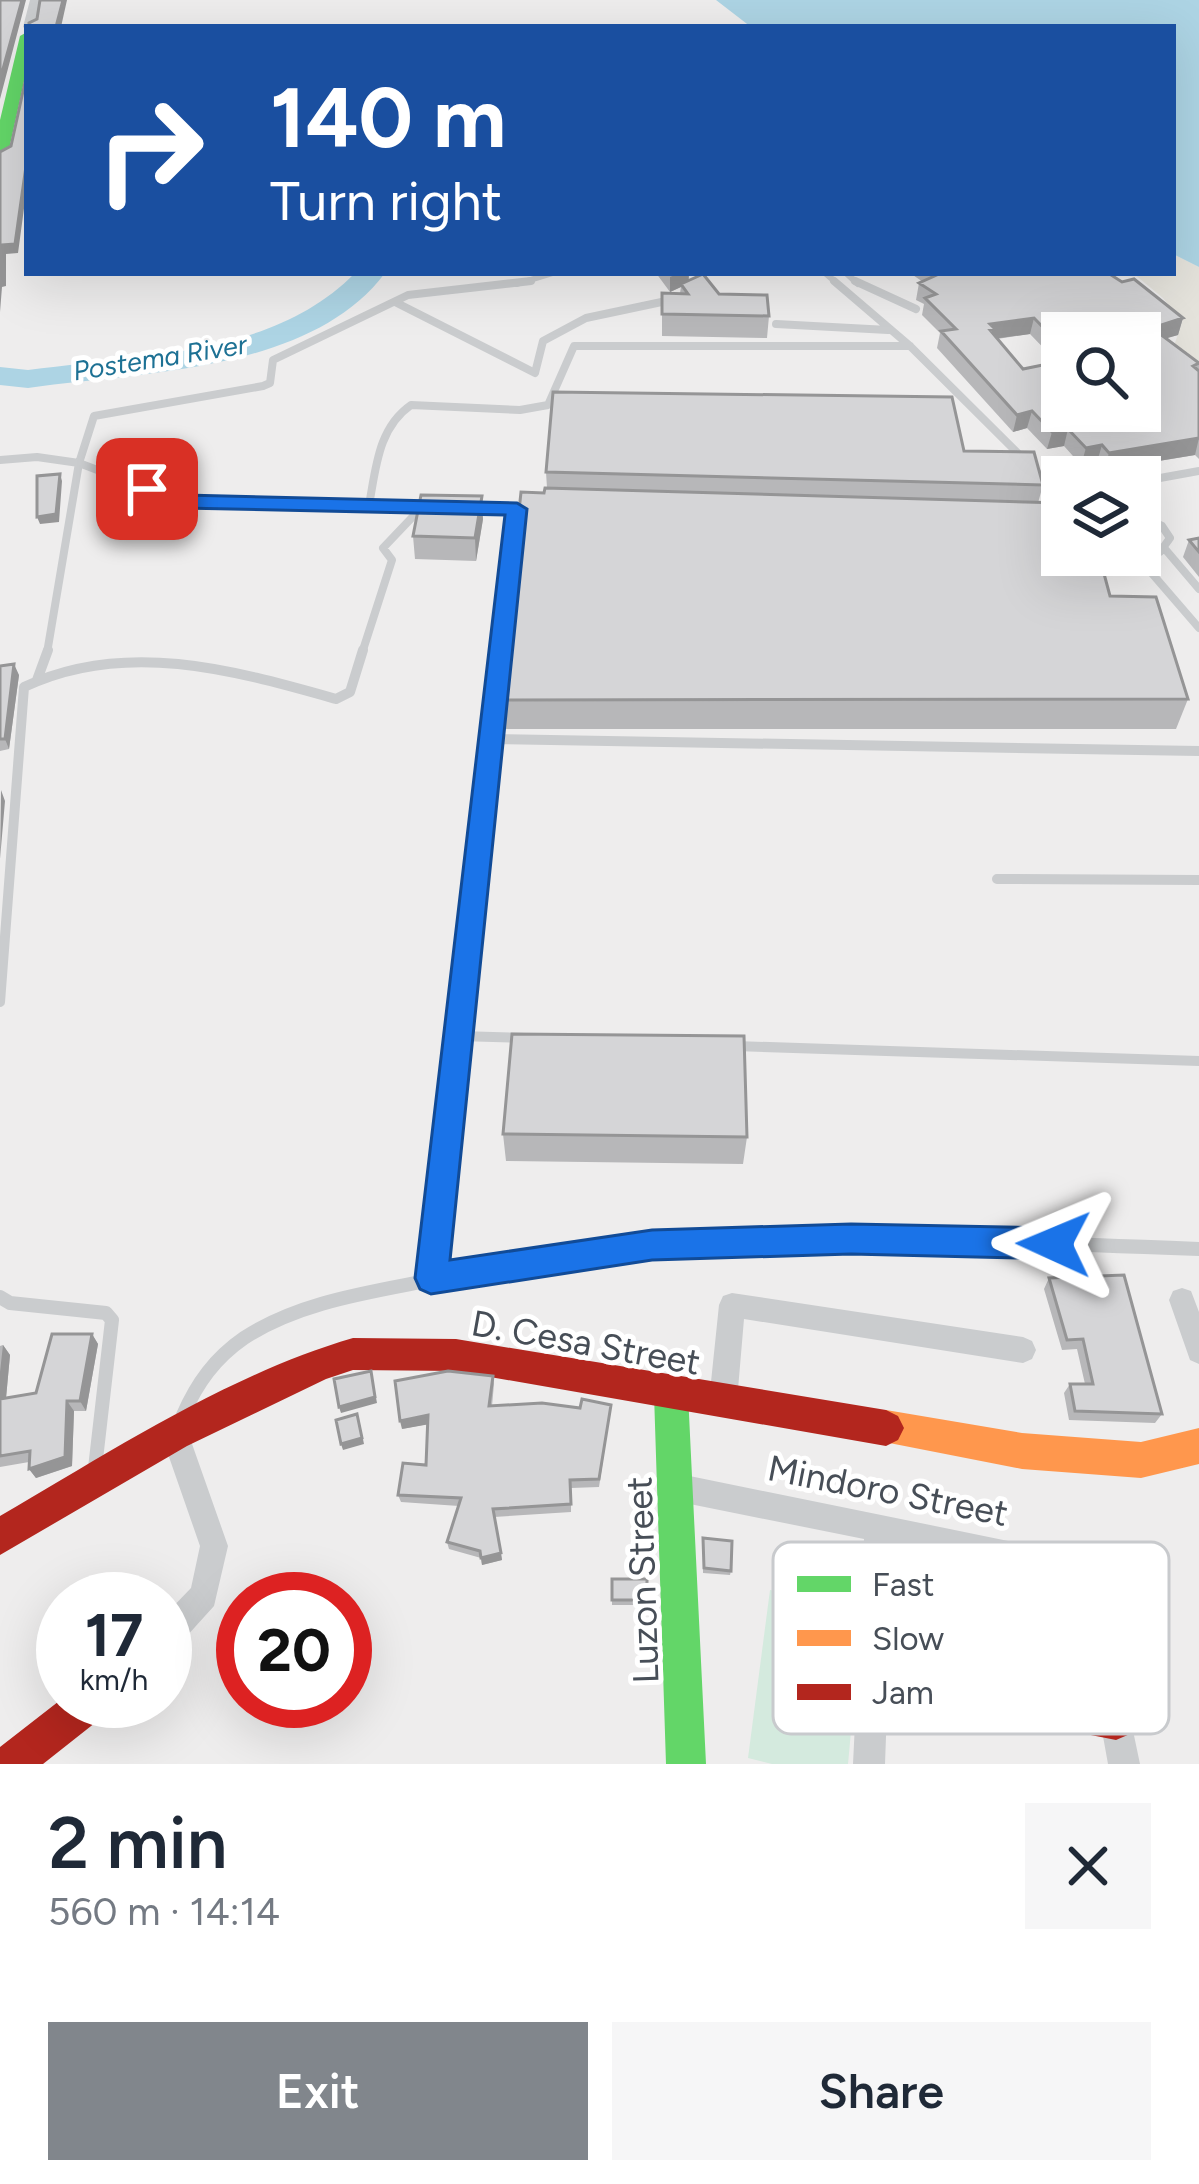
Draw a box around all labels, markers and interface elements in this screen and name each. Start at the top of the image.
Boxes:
text: 140 m [270,67,506,168]
icon: right [72,72,228,228]
text: Turn right [270,169,502,234]
map controls [1041,312,1161,576]
button: search [1041,312,1161,432]
water label: Postema River [71,327,250,388]
pin [96,438,198,540]
icon: arrive [114,456,180,522]
button: layers [1041,456,1161,576]
position arrow [991,1181,1117,1307]
street label: D. Cesa Street [468,1301,704,1384]
street label: Mindoro Street [764,1446,1012,1535]
street label: Luzon Street [617,1476,668,1684]
legend [773,1542,1169,1734]
text: Fast [872,1565,934,1604]
speed limit sign: 20 [216,1572,372,1728]
text: 17 [85,1599,143,1671]
text: Slow [872,1619,944,1658]
text: km/h [80,1661,148,1698]
text: Jam [872,1673,934,1712]
text: 2 min [48,1800,227,1886]
button: close [1025,1803,1151,1929]
text: 560 m · 14:14 [48,1888,280,1935]
button: Exit [48,2022,588,2160]
button: Share [612,2022,1151,2160]

